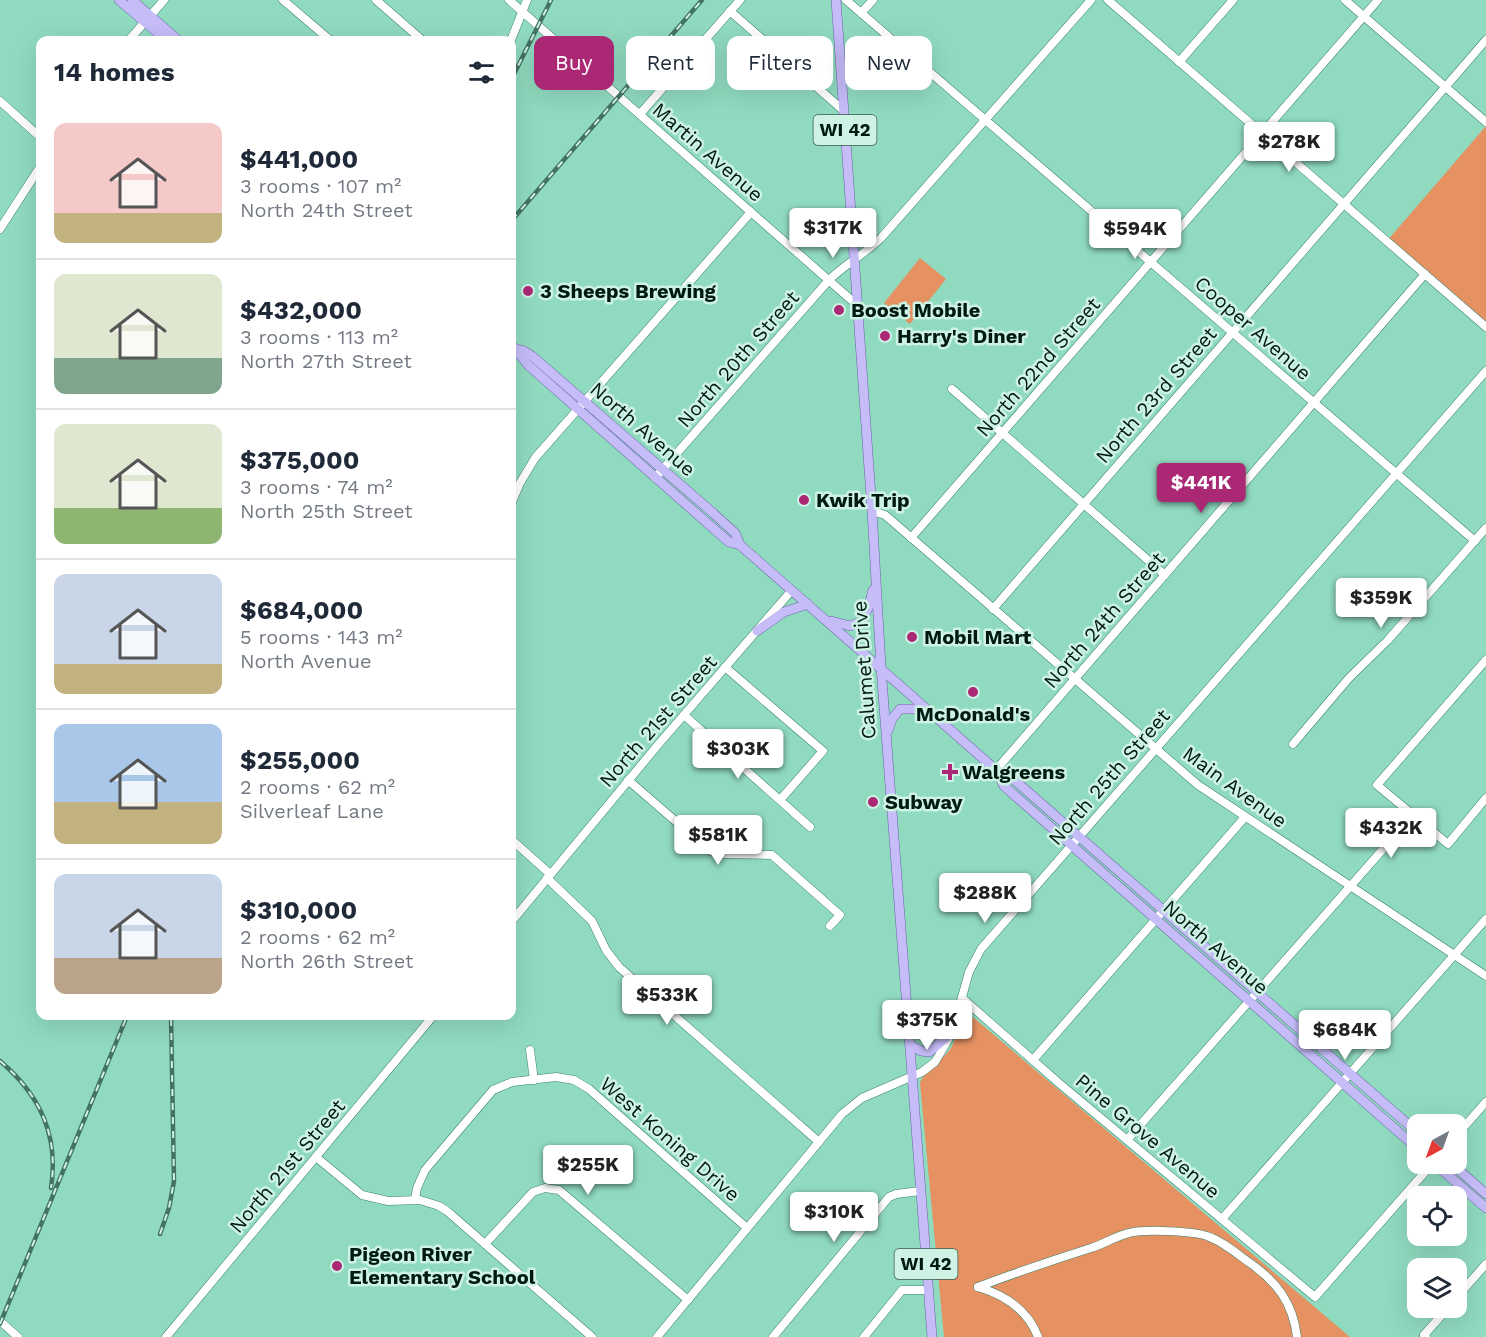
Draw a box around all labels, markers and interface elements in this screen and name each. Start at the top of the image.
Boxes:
chip: Buy [534,36,614,90]
chip: Rent [626,36,715,90]
chip: Filters [727,36,833,90]
chip: New [845,36,932,90]
icon: filters [465,56,498,89]
text: 14 homes [54,57,175,87]
street label: Martin Avenue [648,97,768,207]
road number: WI 42 [814,115,876,145]
pin: $278K [1247,122,1331,173]
text: $278K [1258,129,1320,153]
text: $441,000 [240,144,358,174]
icon: home [102,147,174,219]
text: 3 rooms · 107 m² [240,174,401,198]
text: North 24th Street [240,198,413,222]
pin: $317K [791,208,875,259]
pin: $594K [1093,209,1177,260]
text: $317K [803,215,863,239]
text: $594K [1103,216,1167,240]
street label: Cooper Avenue [1190,271,1316,385]
place label: 3 Sheeps Brewing [540,279,717,303]
marker: 3 Sheeps Brewing [521,284,535,298]
street label: North 20th Street [672,285,804,432]
street label: North 22nd Street [971,292,1105,442]
text: $432,000 [240,295,362,325]
icon: home [102,298,174,370]
place label: Boost Mobile [851,298,980,322]
marker: Boost Mobile [832,303,846,317]
street label: North 23rd Street [1090,322,1222,468]
place label: Harry's Diner [897,324,1026,348]
text: 3 rooms · 113 m² [240,325,398,349]
marker: Harry's Diner [878,329,892,343]
text: North 27th Street [240,349,412,373]
street label: North Avenue [585,377,701,481]
text: $375,000 [240,445,360,475]
icon: home [102,448,174,520]
pin: $441K [1159,463,1243,514]
text: $441K [1171,470,1231,494]
text: 3 rooms · 74 m² [240,475,393,499]
place label: Kwik Trip [816,488,910,512]
marker: Kwik Trip [797,493,811,507]
text: North 25th Street [240,499,413,523]
street label: North 24th Street [1038,546,1170,693]
pin: $359K [1339,578,1423,629]
text: $359K [1350,585,1412,609]
text: $684,000 [240,595,363,625]
icon: home [102,598,174,670]
street label: Calumet Drive [847,600,881,740]
text: 5 rooms · 143 m² [240,625,403,649]
place label: Mobil Mart [924,625,1032,649]
marker: Mobil Mart [905,630,919,644]
text: North Avenue [240,649,372,673]
street label: North 21st Street [594,650,722,792]
marker: McDonald's [966,685,980,699]
place label: McDonald's [916,702,1031,726]
street label: North 25th Street [1043,703,1175,850]
pin: $303K [696,729,780,780]
text: $303K [706,736,770,760]
street label: Main Avenue [1178,741,1292,833]
text: $255,000 [240,745,360,775]
icon: home [102,748,174,820]
place label: Walgreens [962,760,1065,784]
marker: Walgreens [943,765,957,779]
text: 2 rooms · 62 m² [240,775,395,799]
place label: Subway [885,790,963,814]
marker: Subway [866,795,880,809]
text: Silverleaf Lane [240,799,384,823]
pin: $432K [1349,808,1433,859]
pin: $581K [676,815,760,866]
text: $432K [1359,815,1423,839]
text: $581K [688,822,748,846]
pin: $288K [943,873,1027,924]
text: $288K [953,880,1017,904]
text: $310,000 [240,895,357,925]
street label: North Avenue [1158,895,1274,999]
icon: home [102,898,174,970]
text: 2 rooms · 62 m² [240,925,395,949]
text: North 26th Street [240,949,413,973]
pin: $533K [625,975,709,1026]
text: $533K [636,982,698,1006]
pin: $375K [885,1000,969,1051]
text: $375K [896,1007,958,1031]
pin: $684K [1303,1010,1387,1061]
text: $684K [1313,1017,1377,1041]
street label: Pine Grove Avenue [1071,1069,1225,1203]
street label: West Koning Drive [595,1072,745,1206]
street label: North 21st Street [224,1094,350,1238]
north arrow [1407,1114,1467,1174]
map controls [1407,1114,1467,1318]
pin: $255K [546,1145,630,1196]
text: $255K [557,1152,619,1176]
button: locate [1407,1186,1467,1246]
pin: $310K [792,1192,876,1243]
text: $310K [804,1199,864,1223]
place label: Pigeon River Elementary School [349,1242,536,1289]
road number: WI 42 [894,1249,958,1279]
button: layers [1407,1258,1467,1318]
marker: Pigeon River Elementary School [330,1259,344,1273]

